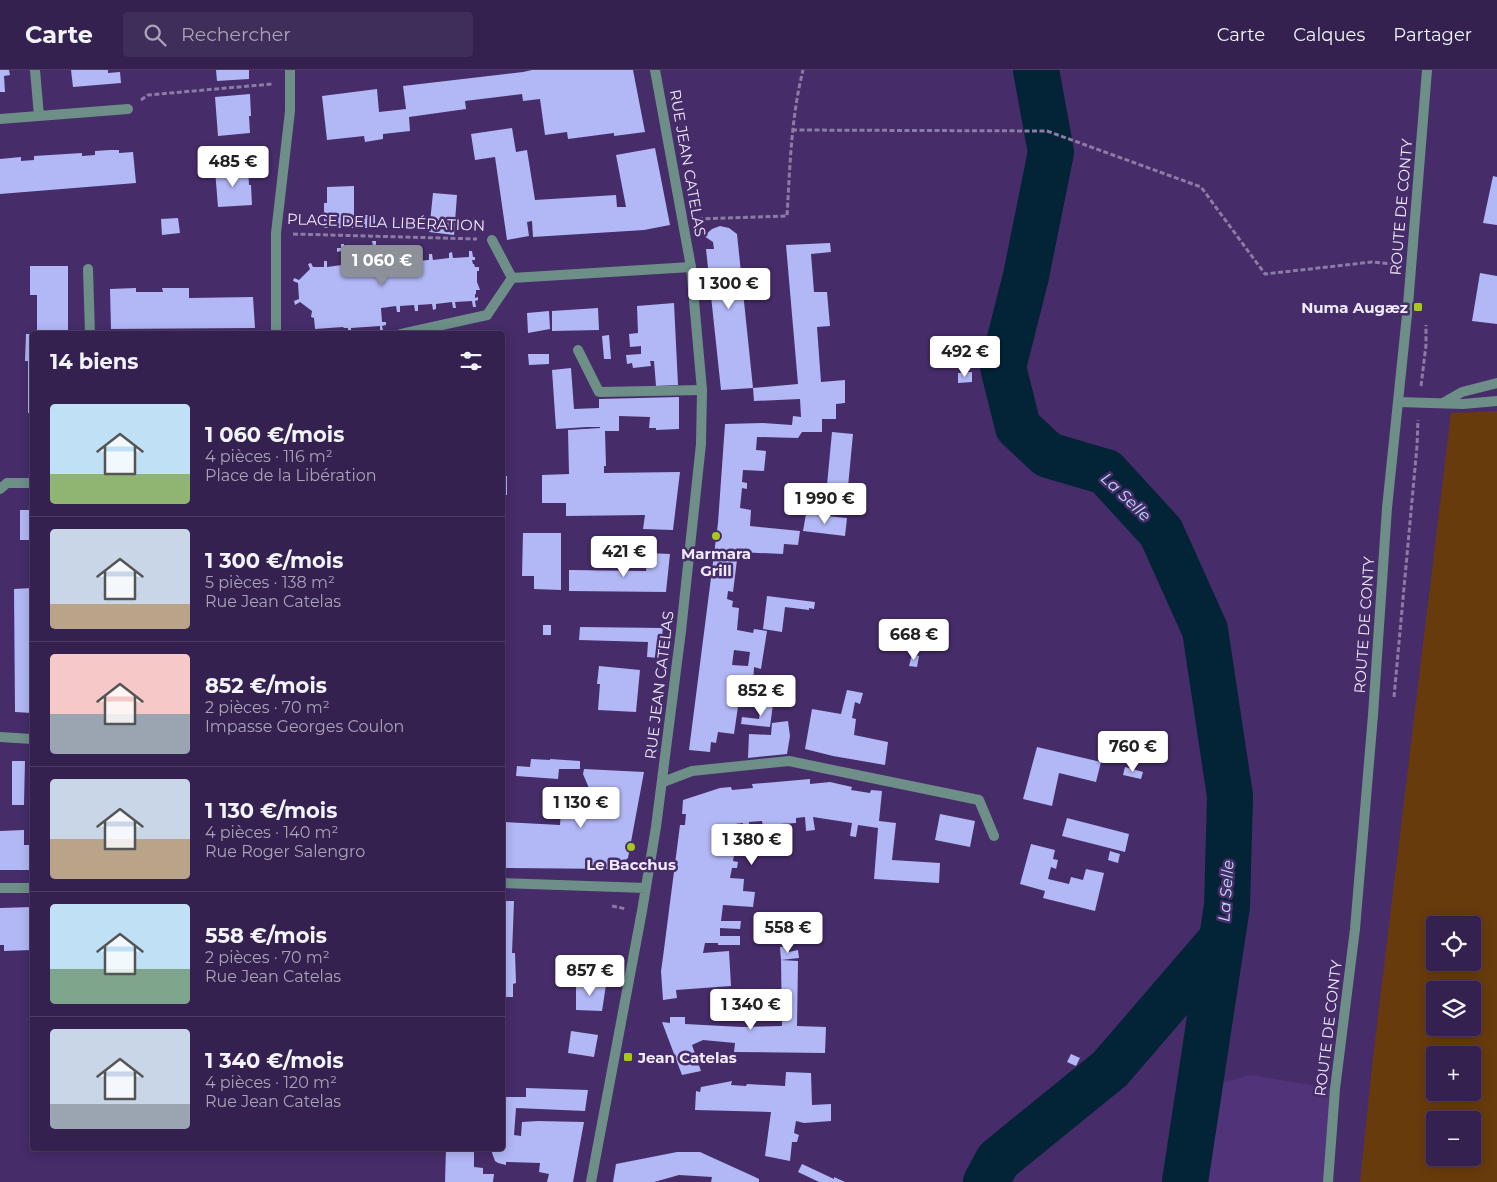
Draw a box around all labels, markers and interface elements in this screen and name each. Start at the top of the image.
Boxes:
search box [123,12,473,57]
text: Carte [25,20,93,49]
icon: search [141,21,169,49]
text: Rechercher [181,23,291,46]
text: Carte [1217,24,1265,46]
text: Calques [1293,24,1365,46]
text: Partager [1393,24,1472,46]
street label: RUE JEAN CATELAS [666,88,710,238]
street label: ROUTE DE CONTY [1386,137,1416,276]
pin: 485 € [198,146,268,188]
text: 485 € [209,152,257,171]
street label: PLACE DE LA LIBÉRATION [287,209,485,235]
pin: 1 060 € [336,244,428,287]
text: 1 060 € [352,251,412,270]
pin: 1 300 € [683,268,775,310]
text: 1 300 € [699,274,759,293]
place label: Numa Augæz [1301,298,1408,317]
marker: Numa Augæz [1412,301,1424,313]
pin: 492 € [930,336,1000,378]
text: 492 € [941,342,989,361]
icon: filters [457,347,485,375]
text: 14 biens [50,349,138,374]
text: 1 060 €/mois [205,422,344,447]
icon: home [90,424,150,484]
text: 4 pièces · 116 m² [205,447,333,466]
text: Place de la Libération [205,466,377,485]
water label: La Selle [1097,469,1155,525]
pin: 1 990 € [779,482,871,525]
text: 1 990 € [795,489,855,508]
marker: Marmara Grill [710,530,722,542]
pin: 421 € [589,536,659,578]
text: 421 € [602,542,646,561]
place label: Marmara Grill [681,544,751,580]
text: 1 300 €/mois [205,548,343,573]
icon: home [90,549,150,609]
street label: ROUTE DE CONTY [1350,556,1378,694]
text: 5 pièces · 138 m² [205,573,335,592]
text: Rue Jean Catelas [205,592,341,611]
street label: RUE JEAN CATELAS [640,610,678,760]
pin: 668 € [879,618,949,661]
text: 668 € [890,625,938,644]
text: 852 €/mois [205,673,327,698]
icon: home [90,674,150,734]
pin: 852 € [726,674,796,717]
text: 852 € [738,681,784,700]
text: 2 pièces · 70 m² [205,698,330,717]
text: Impasse Georges Coulon [205,717,404,736]
pin: 760 € [1098,730,1168,773]
text: 760 € [1109,737,1157,756]
pin: 1 130 € [535,786,627,829]
text: 1 130 € [554,793,608,812]
text: 1 130 €/mois [205,798,337,823]
icon: home [90,799,150,859]
text: 4 pièces · 140 m² [205,823,338,842]
pin: 1 380 € [706,824,798,866]
text: 1 380 € [722,830,782,849]
marker: Le Bacchus [625,841,637,853]
text: Rue Roger Salengro [205,842,365,861]
place label: Le Bacchus [586,855,676,874]
water label: La Selle [1214,859,1238,923]
pin: 558 € [753,912,823,954]
map controls [1426,916,1481,1166]
button: locate [1426,916,1481,971]
text: 558 € [764,918,812,937]
text: 558 €/mois [205,923,327,948]
icon: home [90,924,150,984]
text: 2 pièces · 70 m² [205,948,330,967]
pin: 857 € [555,954,625,997]
street label: ROUTE DE CONTY [1310,958,1346,1097]
text: 857 € [566,961,614,980]
text: Rue Jean Catelas [205,967,341,986]
button: layers [1426,981,1481,1036]
pin: 1 340 € [705,988,797,1031]
text: 1 340 € [721,995,781,1014]
button: + [1426,1046,1481,1101]
text: 1 340 €/mois [205,1048,344,1073]
place label: Jean Catelas [637,1048,737,1067]
icon: home [90,1049,150,1109]
marker: Jean Catelas [622,1051,634,1063]
text: 4 pièces · 120 m² [205,1073,337,1092]
text: Rue Jean Catelas [205,1092,341,1111]
button: − [1426,1111,1481,1166]

